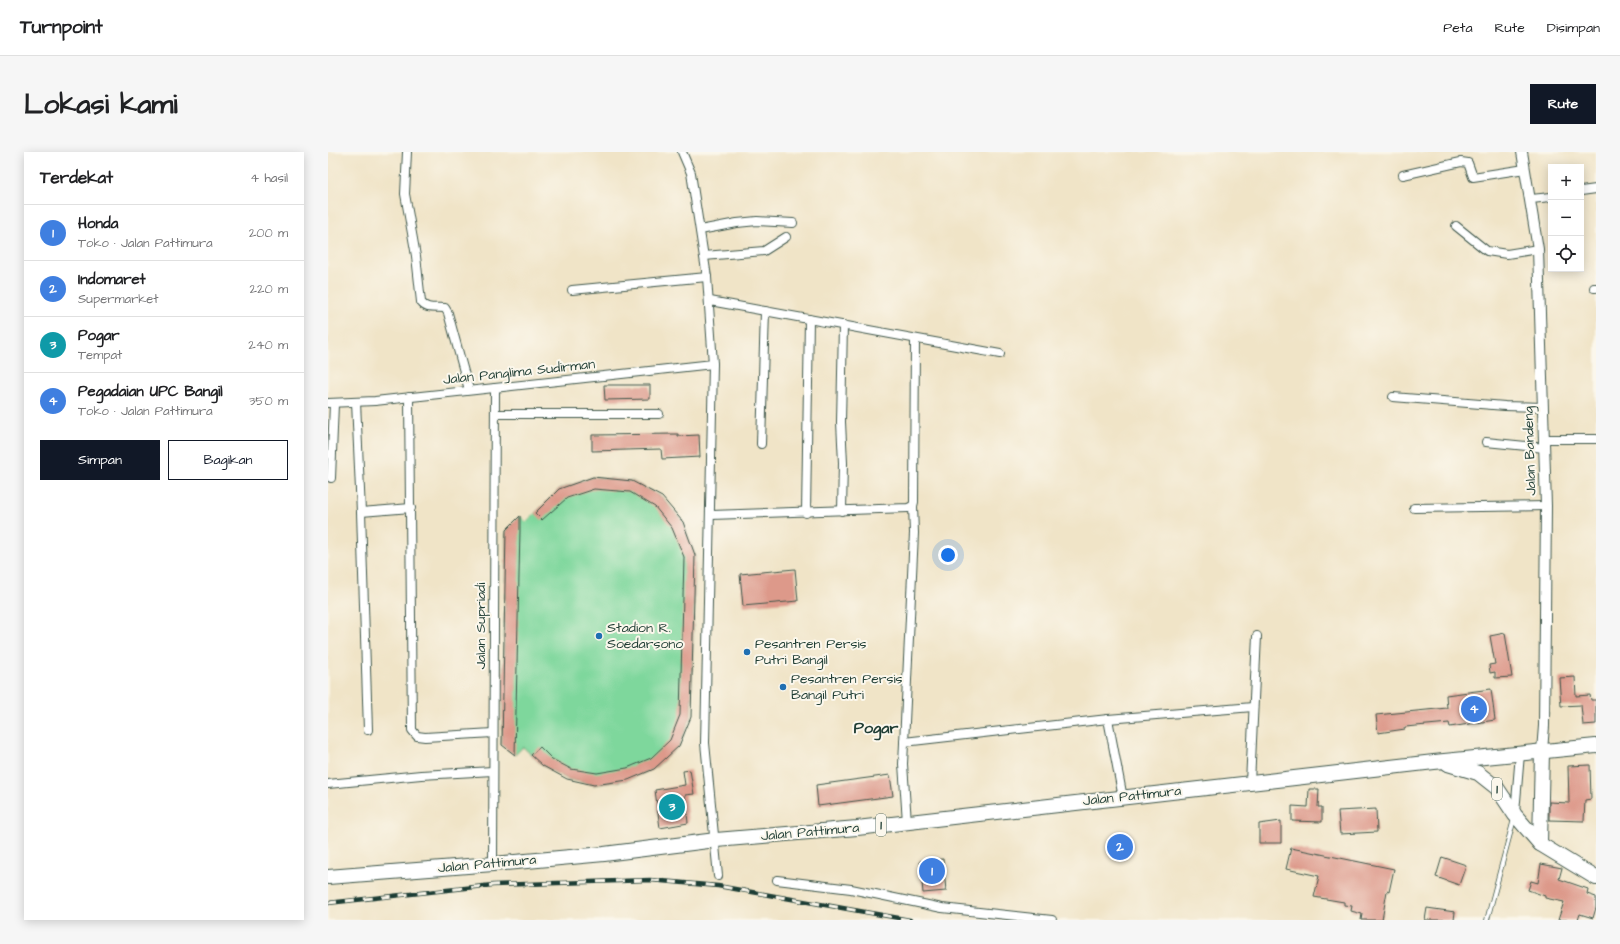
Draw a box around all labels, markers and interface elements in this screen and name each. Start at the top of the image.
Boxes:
text: Turnpoint [20,14,103,41]
text: Peta [1443,18,1473,38]
text: Rute [1495,18,1525,38]
text: Disimpan [1547,18,1600,38]
button: Rute [1530,84,1596,124]
text: Lokasi kami [24,85,178,124]
map controls [1548,164,1584,272]
button: + [1548,164,1584,200]
text: Terdekat [40,166,113,190]
text: 4 hasil [250,169,288,187]
button: − [1548,200,1584,236]
text: Honda [78,213,118,234]
text: 1 [52,224,54,242]
text: 200 m [249,224,288,242]
text: Toko · Jalan Pattimura [78,234,213,252]
button: locate [1548,236,1584,272]
text: Indomaret [78,269,146,290]
text: 2 [49,280,57,298]
text: 220 m [250,280,288,298]
text: Supermarket [78,290,159,308]
text: Pogar [78,325,120,346]
text: 3 [50,336,56,354]
text: 240 m [248,336,288,354]
text: Tempat [78,346,122,364]
street label: Jalan Panglima Sudirman [442,354,596,390]
text: Pegadaian UPC Bangil [78,381,223,402]
text: 4 [49,392,57,410]
text: 350 m [249,392,288,410]
text: Toko · Jalan Pattimura [78,402,213,420]
street label: Jalan Bandeng [1518,406,1542,496]
button: Simpan [40,440,160,480]
button: Bagikan [168,440,288,480]
your location [938,545,958,565]
street label: Jalan Supriadi [471,583,491,669]
place label: Stadion R. Soedarsono [607,618,683,654]
marker: Stadion R. Soedarsono [594,631,604,641]
place label: Pesantren Persis Putri Bangil [755,634,867,670]
marker: Pesantren Persis Putri Bangil [742,647,752,657]
place label: Pesantren Persis Bangil Putri [791,669,903,705]
marker: Pesantren Persis Bangil Putri [778,682,788,692]
pin: 4 [1461,694,1487,724]
district label: Pogar [854,717,898,741]
road number: 1 [1492,778,1502,800]
street label: Jalan Pattimura [1082,781,1182,811]
pin: 3 [659,792,685,822]
road number: 1 [876,814,886,836]
street label: Jalan Pattimura [760,818,860,846]
pin: 2 [1107,832,1133,862]
street label: Jalan Pattimura [437,850,537,878]
pin: 1 [919,856,945,886]

